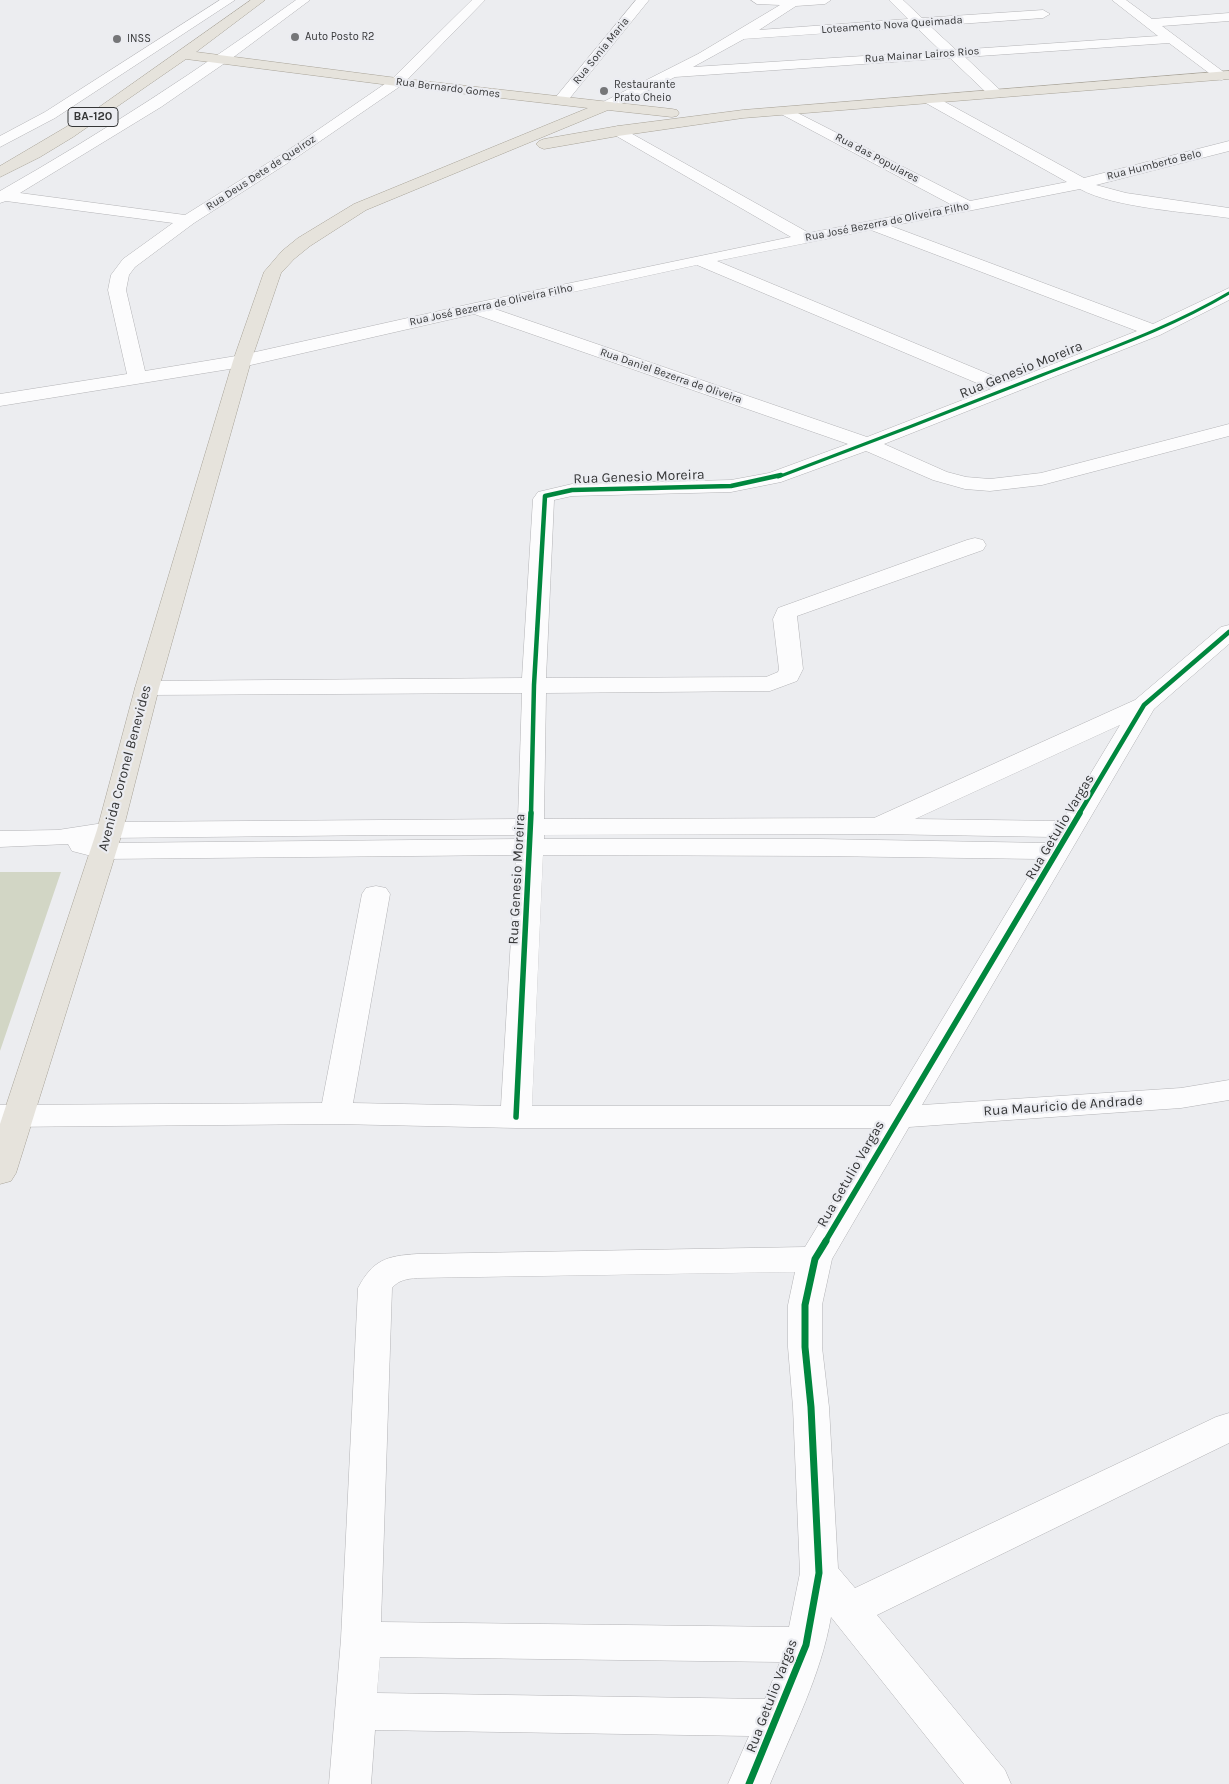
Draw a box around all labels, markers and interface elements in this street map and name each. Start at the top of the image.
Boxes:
street label: Loteamento Nova Queimada [821,13,963,37]
street label: Rua Sonia Maria [570,15,632,87]
place label: Auto Posto R2 [305,30,374,44]
marker: Auto Posto R2 [289,31,301,43]
place label: INSS [127,32,151,46]
marker: INSS [111,33,123,45]
street label: Rua Mainar Lairos Rios [864,44,980,66]
street label: Rua Bernardo Gomes [395,75,501,101]
place label: Restaurante Prato Cheio [614,78,675,104]
marker: Restaurante Prato Cheio [598,85,610,97]
road number: BA-120 [68,108,118,126]
street label: Rua das Populares [833,130,921,186]
street label: Rua Deus Dete de Queiroz [204,133,318,213]
street label: Rua Humberto Belo [1105,147,1203,183]
street label: Rua José Bezerra de Oliveira Filho [804,200,970,244]
street label: Rua José Bezerra de Oliveira Filho [408,281,574,329]
street label: Rua Genesio Moreira [957,338,1085,402]
street label: Rua Daniel Bezerra de Oliveira [598,345,744,407]
street label: Rua Genesio Moreira [573,466,705,488]
street label: Avenida Coronel Benevides [95,683,155,853]
street label: Rua Getulio Vargas [1022,771,1098,883]
street label: Rua Genesio Moreira [505,813,529,945]
street label: Rua Mauricio de Andrade [983,1092,1143,1120]
street label: Rua Getulio Vargas [814,1118,888,1230]
street label: Rua Getulio Vargas [743,1637,801,1755]

